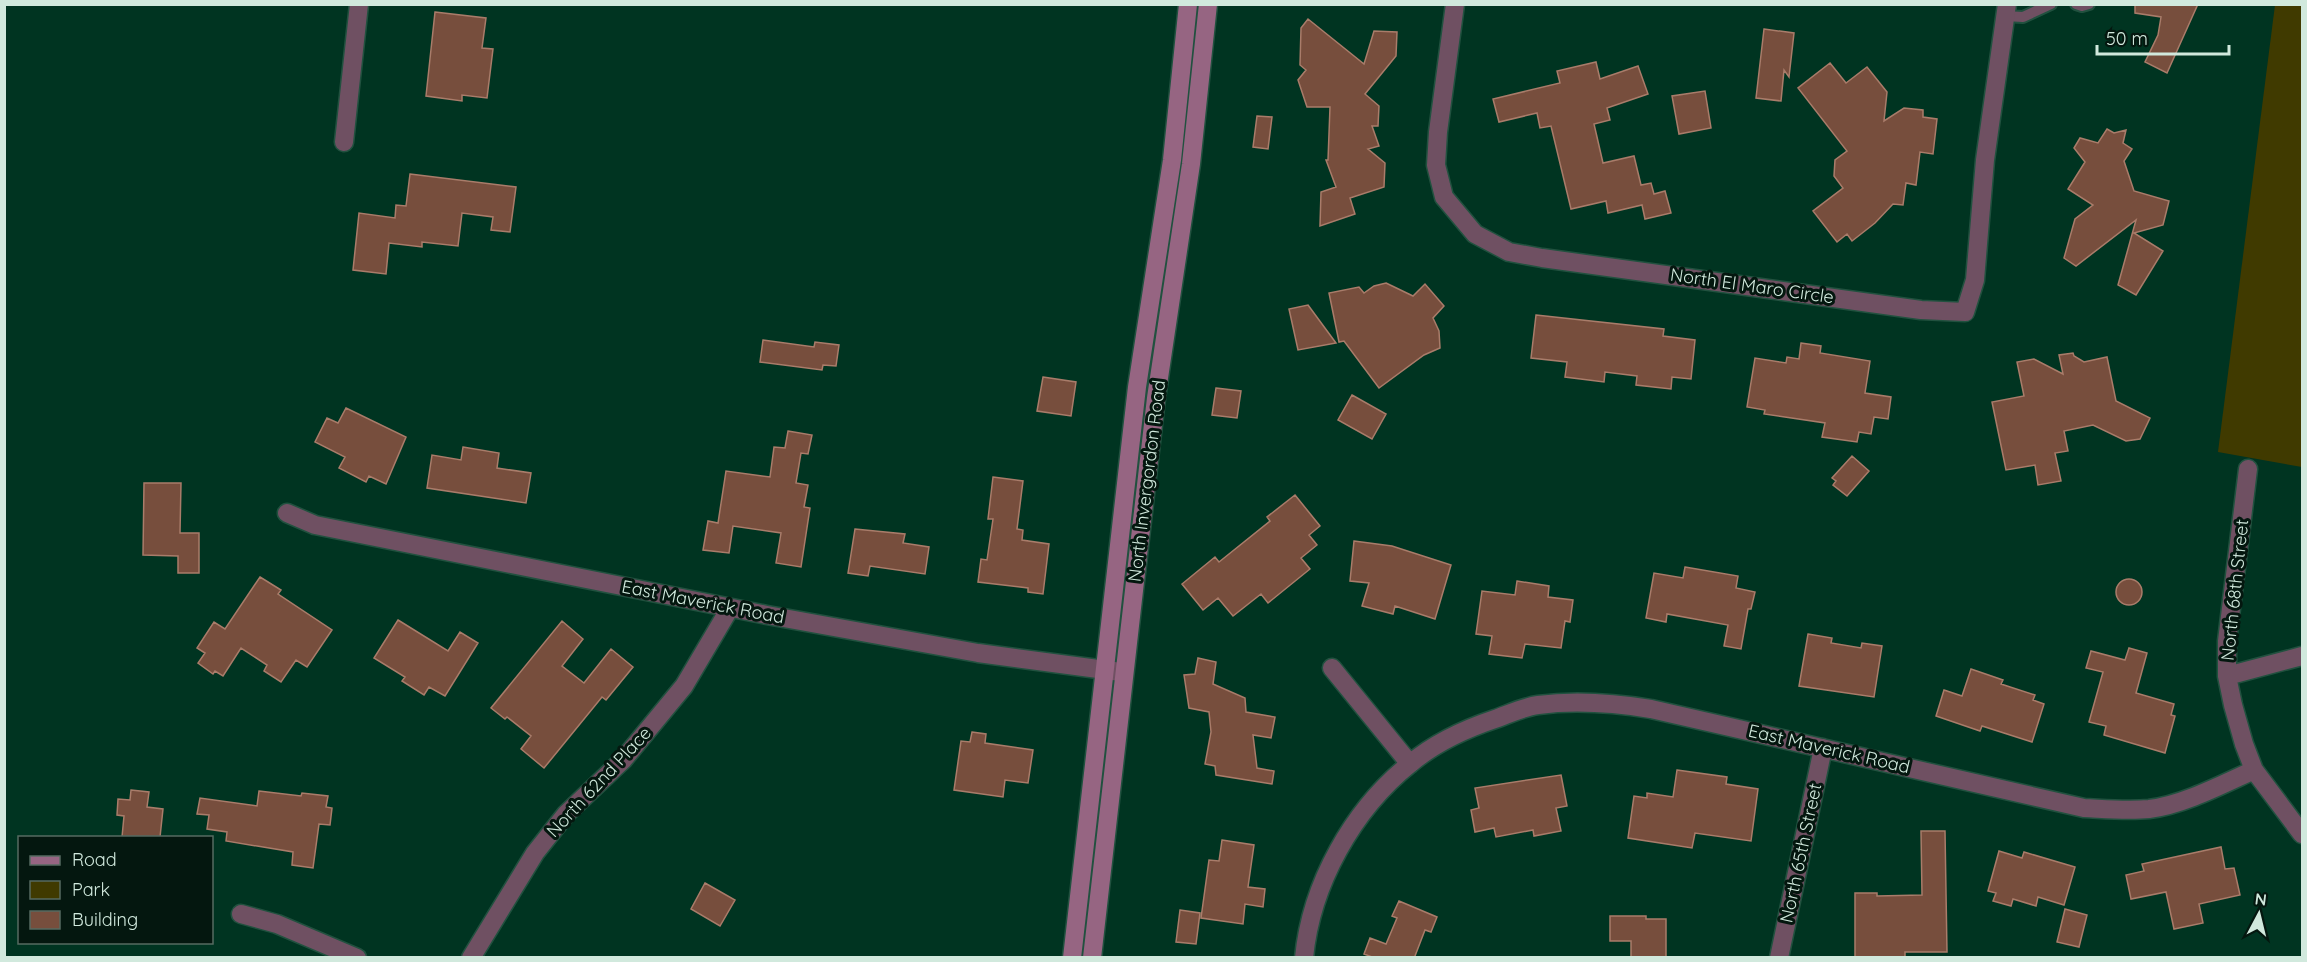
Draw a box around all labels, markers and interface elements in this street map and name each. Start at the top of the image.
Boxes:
scale bar [2097,18,2229,56]
text: 50 m [2106,27,2148,50]
street label: North El Maro Circle [1669,263,1835,308]
street label: North Invergordon Road [1123,379,1170,583]
street label: North 68th Street [2216,518,2253,662]
street label: East Maverick Road [620,574,786,629]
street label: East Maverick Road [1746,719,1912,778]
street label: North 62nd Place [541,721,656,842]
street label: North 65th Street [1774,781,1827,925]
legend [18,836,213,944]
text: Road [72,848,117,871]
text: Park [72,878,110,901]
north arrow [2229,884,2289,944]
text: N [2254,888,2268,910]
text: Building [72,908,138,931]

